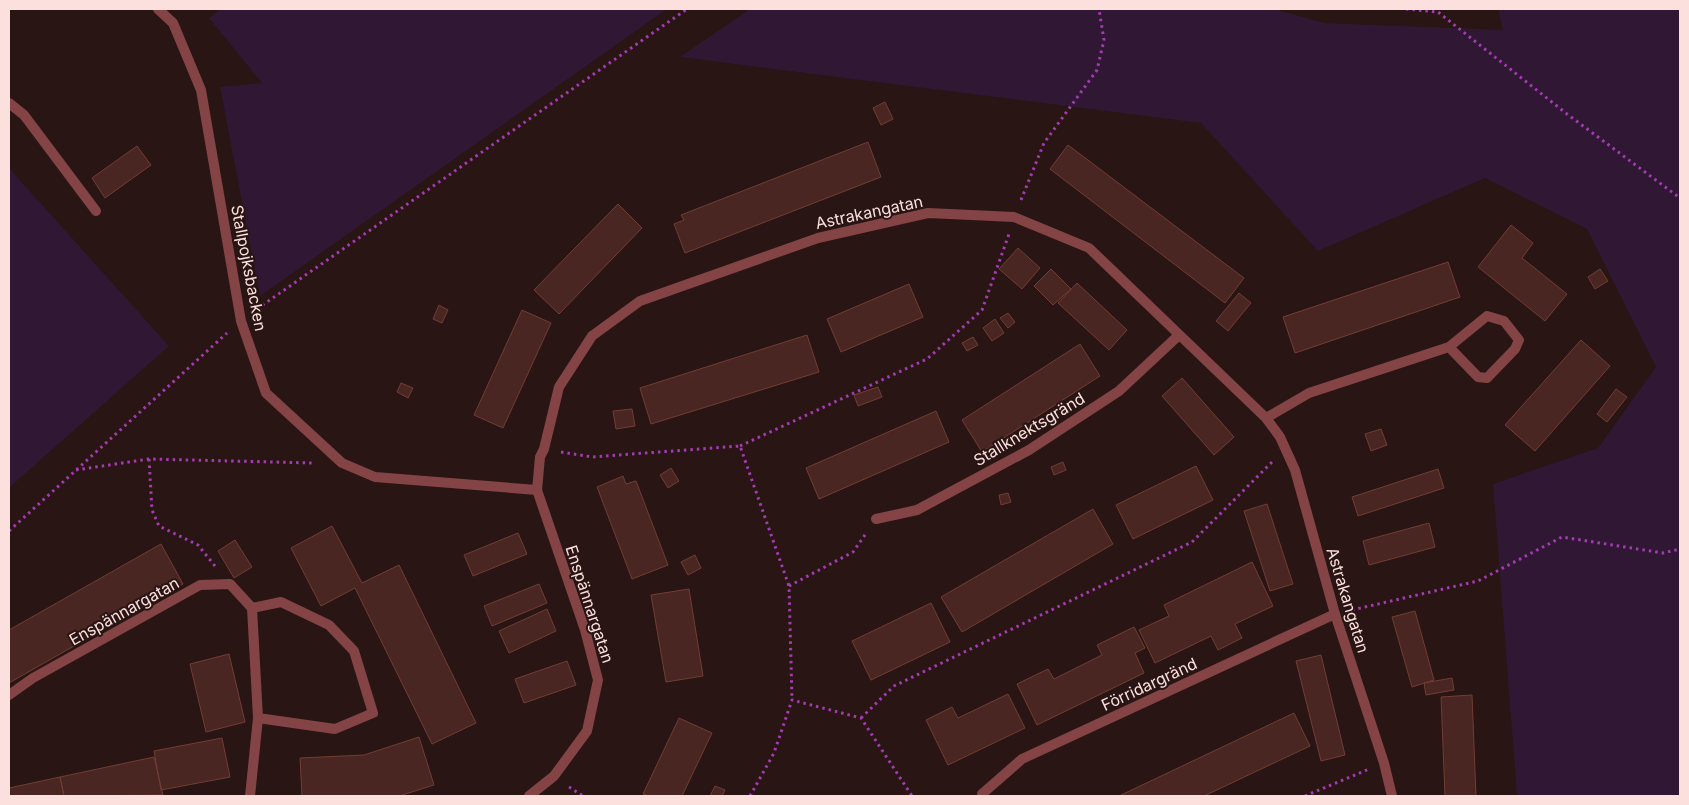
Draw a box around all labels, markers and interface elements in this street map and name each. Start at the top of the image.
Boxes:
street label: Astrakangatan [813,191,925,233]
street label: Stallpojksbacken [227,203,271,333]
street label: Stallknektsgränd [970,388,1088,470]
street label: Enspännargatan [562,543,618,665]
street label: Astrakangatan [1322,545,1374,655]
street label: Enspännargatan [66,573,182,649]
street label: Förridargränd [1098,653,1200,715]

